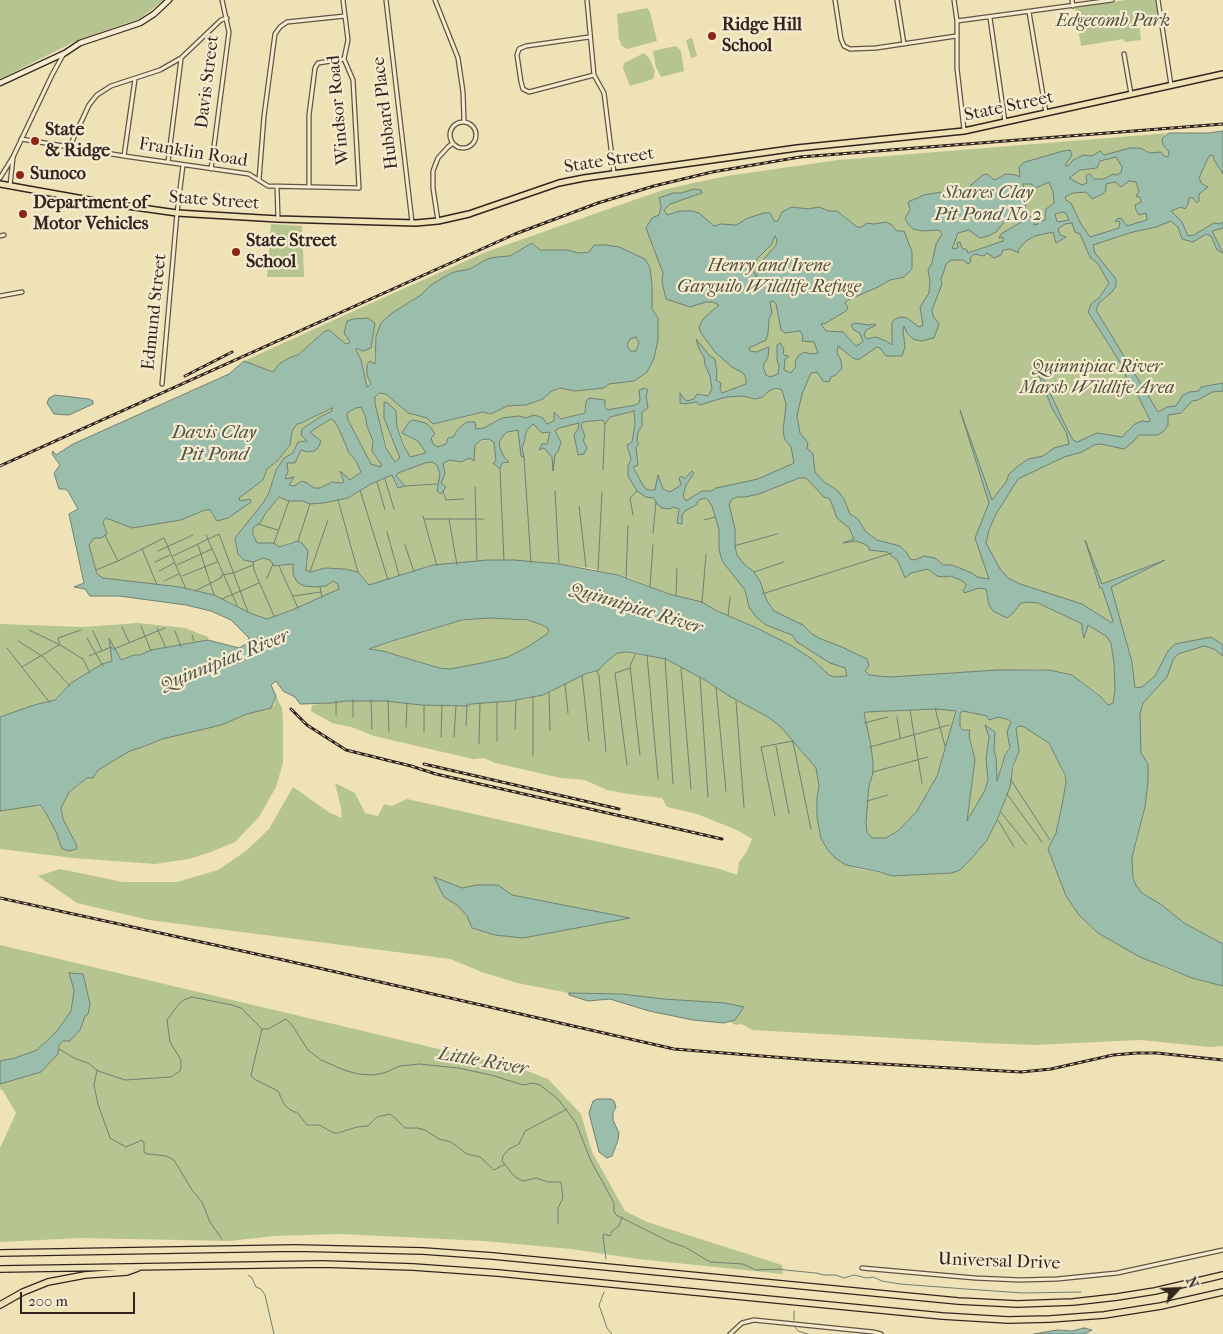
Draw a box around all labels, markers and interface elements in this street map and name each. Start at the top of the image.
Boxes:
park label: Edgecomb Park [1056,11,1170,33]
place label: Ridge Hill School [722,15,802,58]
marker: Ridge Hill School [706,30,718,42]
street label: Davis Street [192,34,224,130]
street label: Windsor Road [323,54,355,166]
street label: Hubbard Place [368,55,404,171]
street label: State Street [962,87,1056,127]
place label: State & Ridge [45,120,110,162]
street label: Franklin Road [137,134,249,172]
marker: State & Ridge [29,135,41,147]
street label: State Street [562,143,656,179]
place label: Sunoco [30,164,86,186]
marker: Sunoco [14,169,26,181]
water label: Shares Clay Pit Pond No 2 [934,182,1042,226]
street label: State Street [168,187,260,215]
place label: Department of Motor Vehicles [33,193,148,235]
marker: Department of Motor Vehicles [17,208,29,220]
place label: State Street School [246,231,337,274]
marker: State Street School [230,246,242,258]
street label: Edmund Street [138,253,172,371]
park label: Henry and Irene Garguilo Wildlife Refuge [677,256,861,298]
park label: Quinnipiac River Marsh Wildlife Area [1020,357,1174,399]
water label: Davis Clay Pit Pond [172,422,256,466]
water label: Quinnipiac River [567,578,705,640]
water label: Quinnipiac River [157,625,293,697]
water label: Little River [436,1043,530,1081]
street label: Universal Drive [937,1249,1061,1275]
north arrow [1153,1264,1203,1314]
text: N [1182,1274,1202,1291]
scale bar [22,1282,138,1314]
text: 200 m [28,1292,68,1310]

